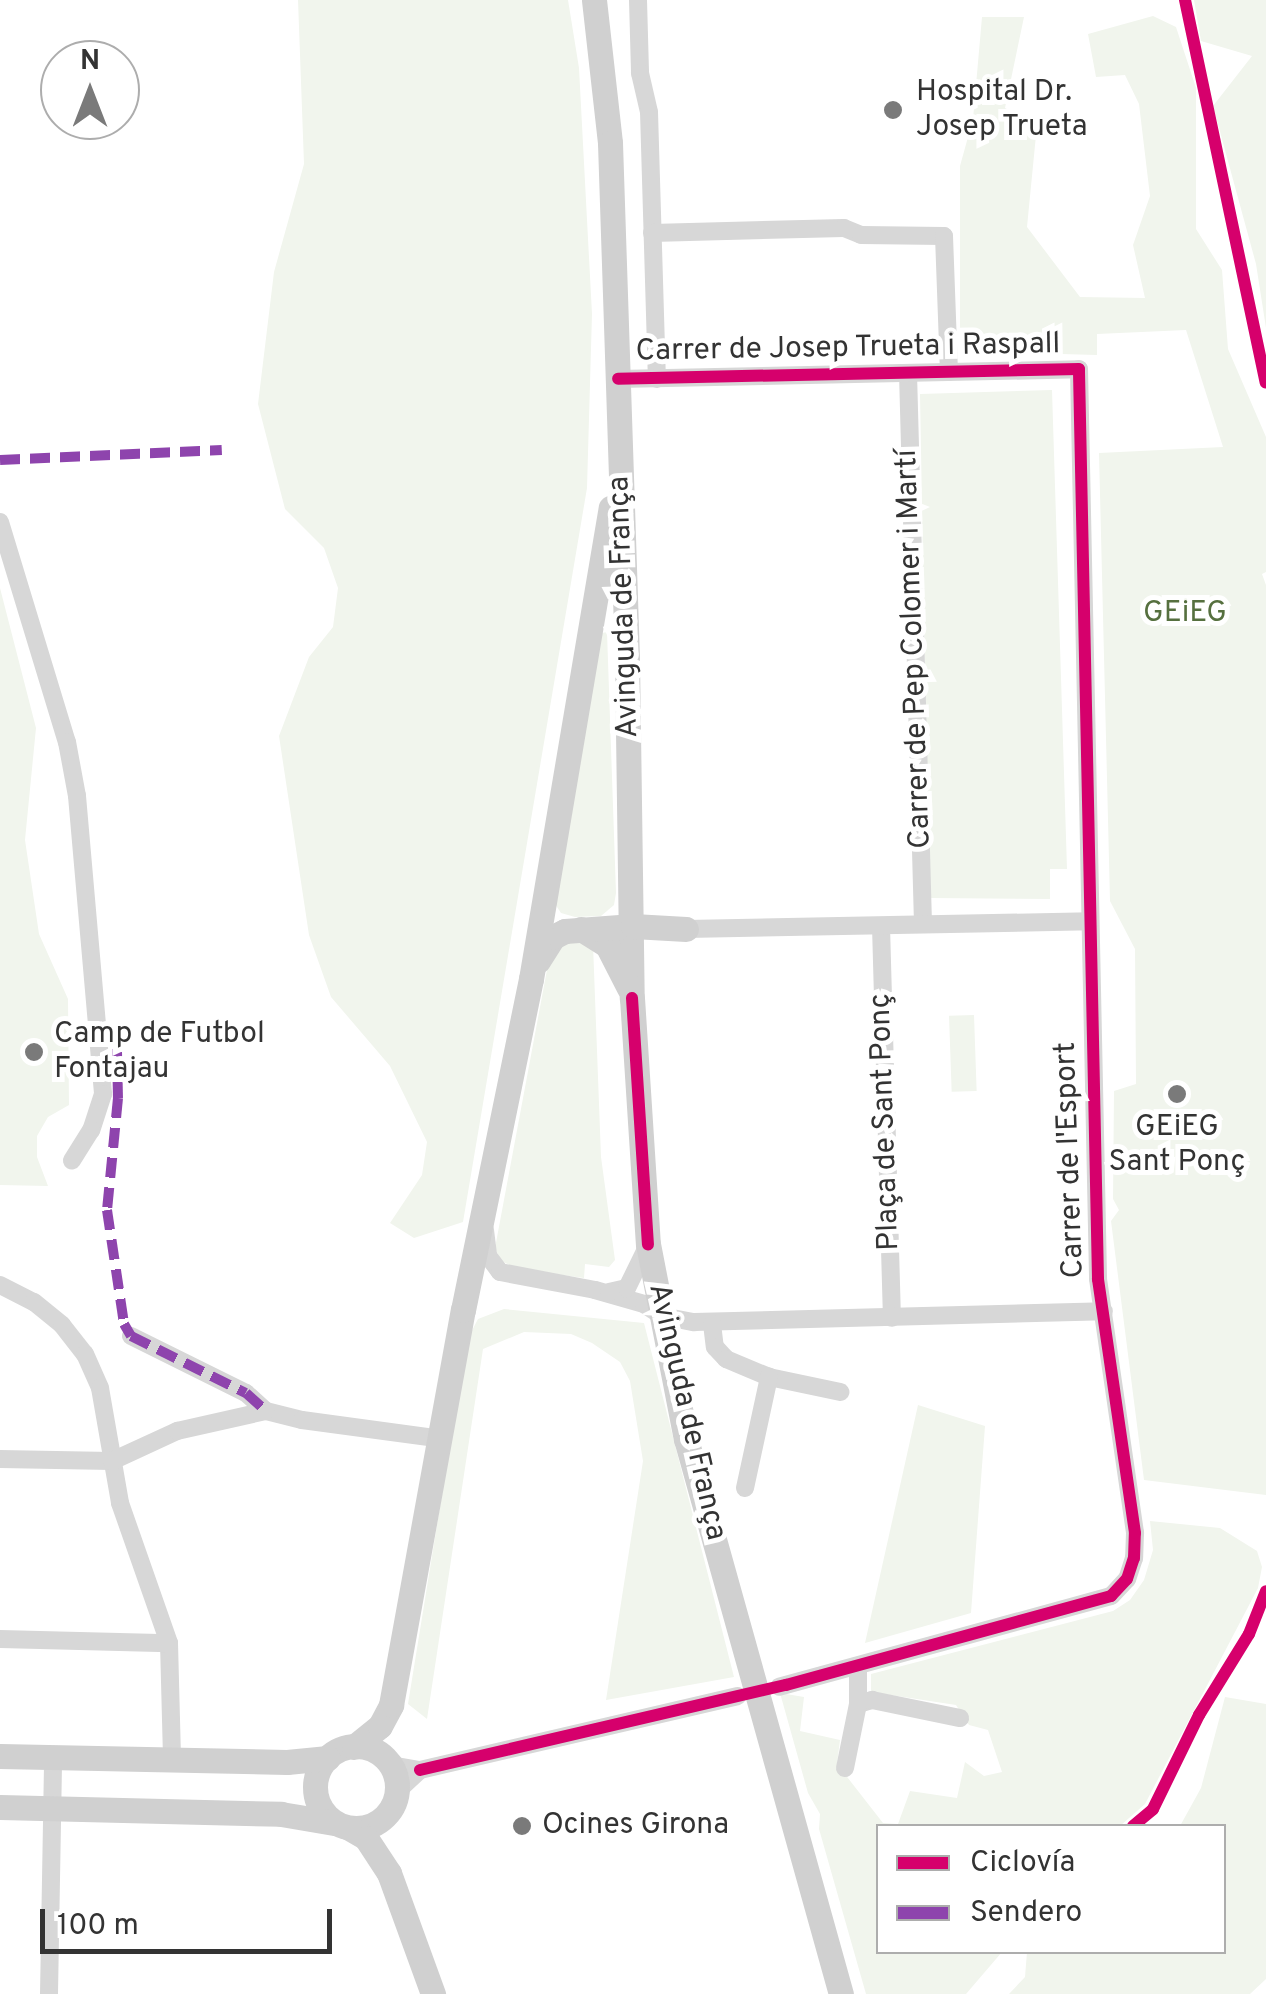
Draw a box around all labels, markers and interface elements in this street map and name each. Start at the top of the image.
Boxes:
north arrow [40,40,140,140]
text: N [80,44,100,80]
place label: Hospital Dr. Josep Trueta [916,75,1089,146]
marker: Hospital Dr. Josep Trueta [880,97,906,123]
street label: Carrer de Josep Trueta i Raspall [635,327,1061,371]
street label: Carrer de Pep Colomer i Martí [890,449,940,849]
street label: Avinguda de França [602,475,648,739]
park label: GEiEG [1143,596,1227,632]
street label: Plaça de Sant Ponç [864,993,908,1251]
place label: Camp de Futbol Fontajau [54,1017,265,1088]
marker: Camp de Futbol Fontajau [23,1041,45,1063]
street label: Carrer de l'Esport [1049,1041,1093,1279]
marker: GEiEG Sant Ponç [1166,1083,1188,1105]
place label: GEiEG Sant Ponç [1109,1110,1245,1180]
street label: Avinguda de França [639,1280,733,1544]
place label: Ocines Girona [542,1808,729,1844]
marker: Ocines Girona [511,1815,533,1837]
legend [876,1824,1226,1954]
text: Ciclovía [970,1845,1075,1882]
scale bar [45,1889,338,1951]
text: Sendero [970,1895,1082,1932]
text: 100 m [57,1908,139,1945]

